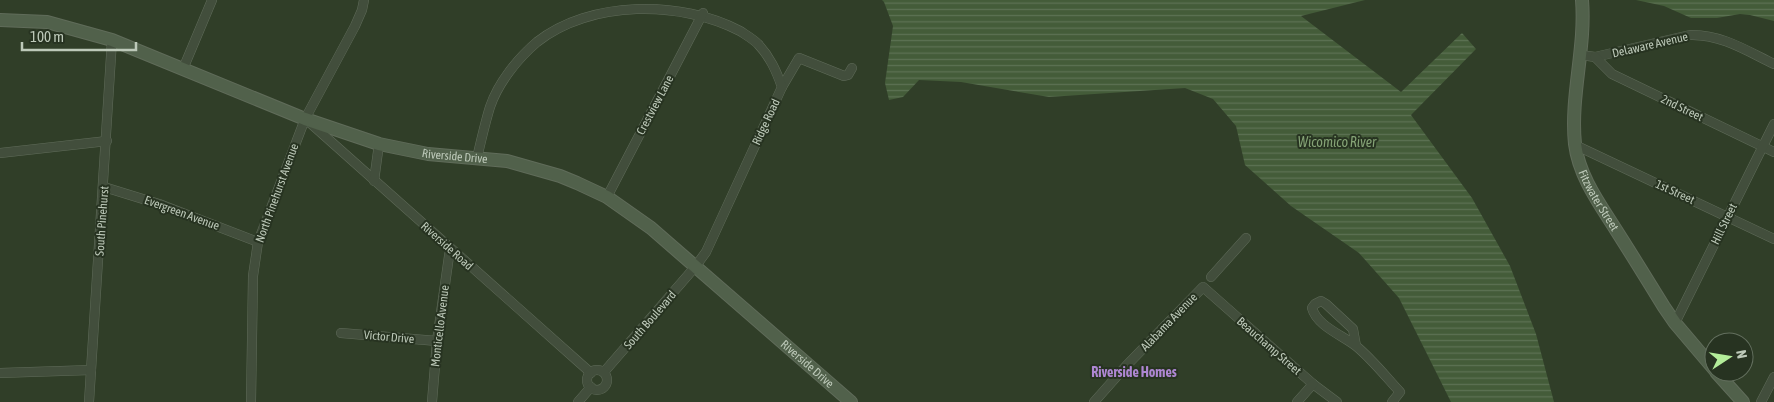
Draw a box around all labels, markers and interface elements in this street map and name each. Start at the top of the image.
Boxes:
scale bar [22,20,136,52]
text: 100 m [30,28,64,45]
street label: Delaware Avenue [1611,29,1689,61]
street label: Crestview Lane [633,73,677,137]
street label: 2nd Street [1659,92,1706,124]
street label: Ridge Road [749,97,783,147]
water label: Wicomico River [1298,134,1377,150]
street label: North Pinehurst Avenue [253,142,301,244]
street label: Riverside Drive [421,146,488,166]
street label: Fitzwater Street [1575,168,1622,234]
street label: 1st Street [1653,177,1697,207]
street label: South Pinehurst [93,185,111,256]
street label: Evergreen Avenue [143,193,221,233]
street label: Hill Street [1708,201,1740,247]
street label: Riverside Road [418,219,476,273]
street label: Monticello Avenue [428,284,452,368]
street label: South Boulevard [621,288,679,352]
street label: Alabama Avenue [1138,290,1200,354]
street label: Beauchamp Street [1234,314,1304,378]
street label: Victor Drive [363,328,415,346]
north arrow [1704,332,1754,382]
street label: Riverside Drive [778,337,837,391]
text: N [1733,349,1750,360]
district label: Riverside Homes [1091,364,1177,380]

